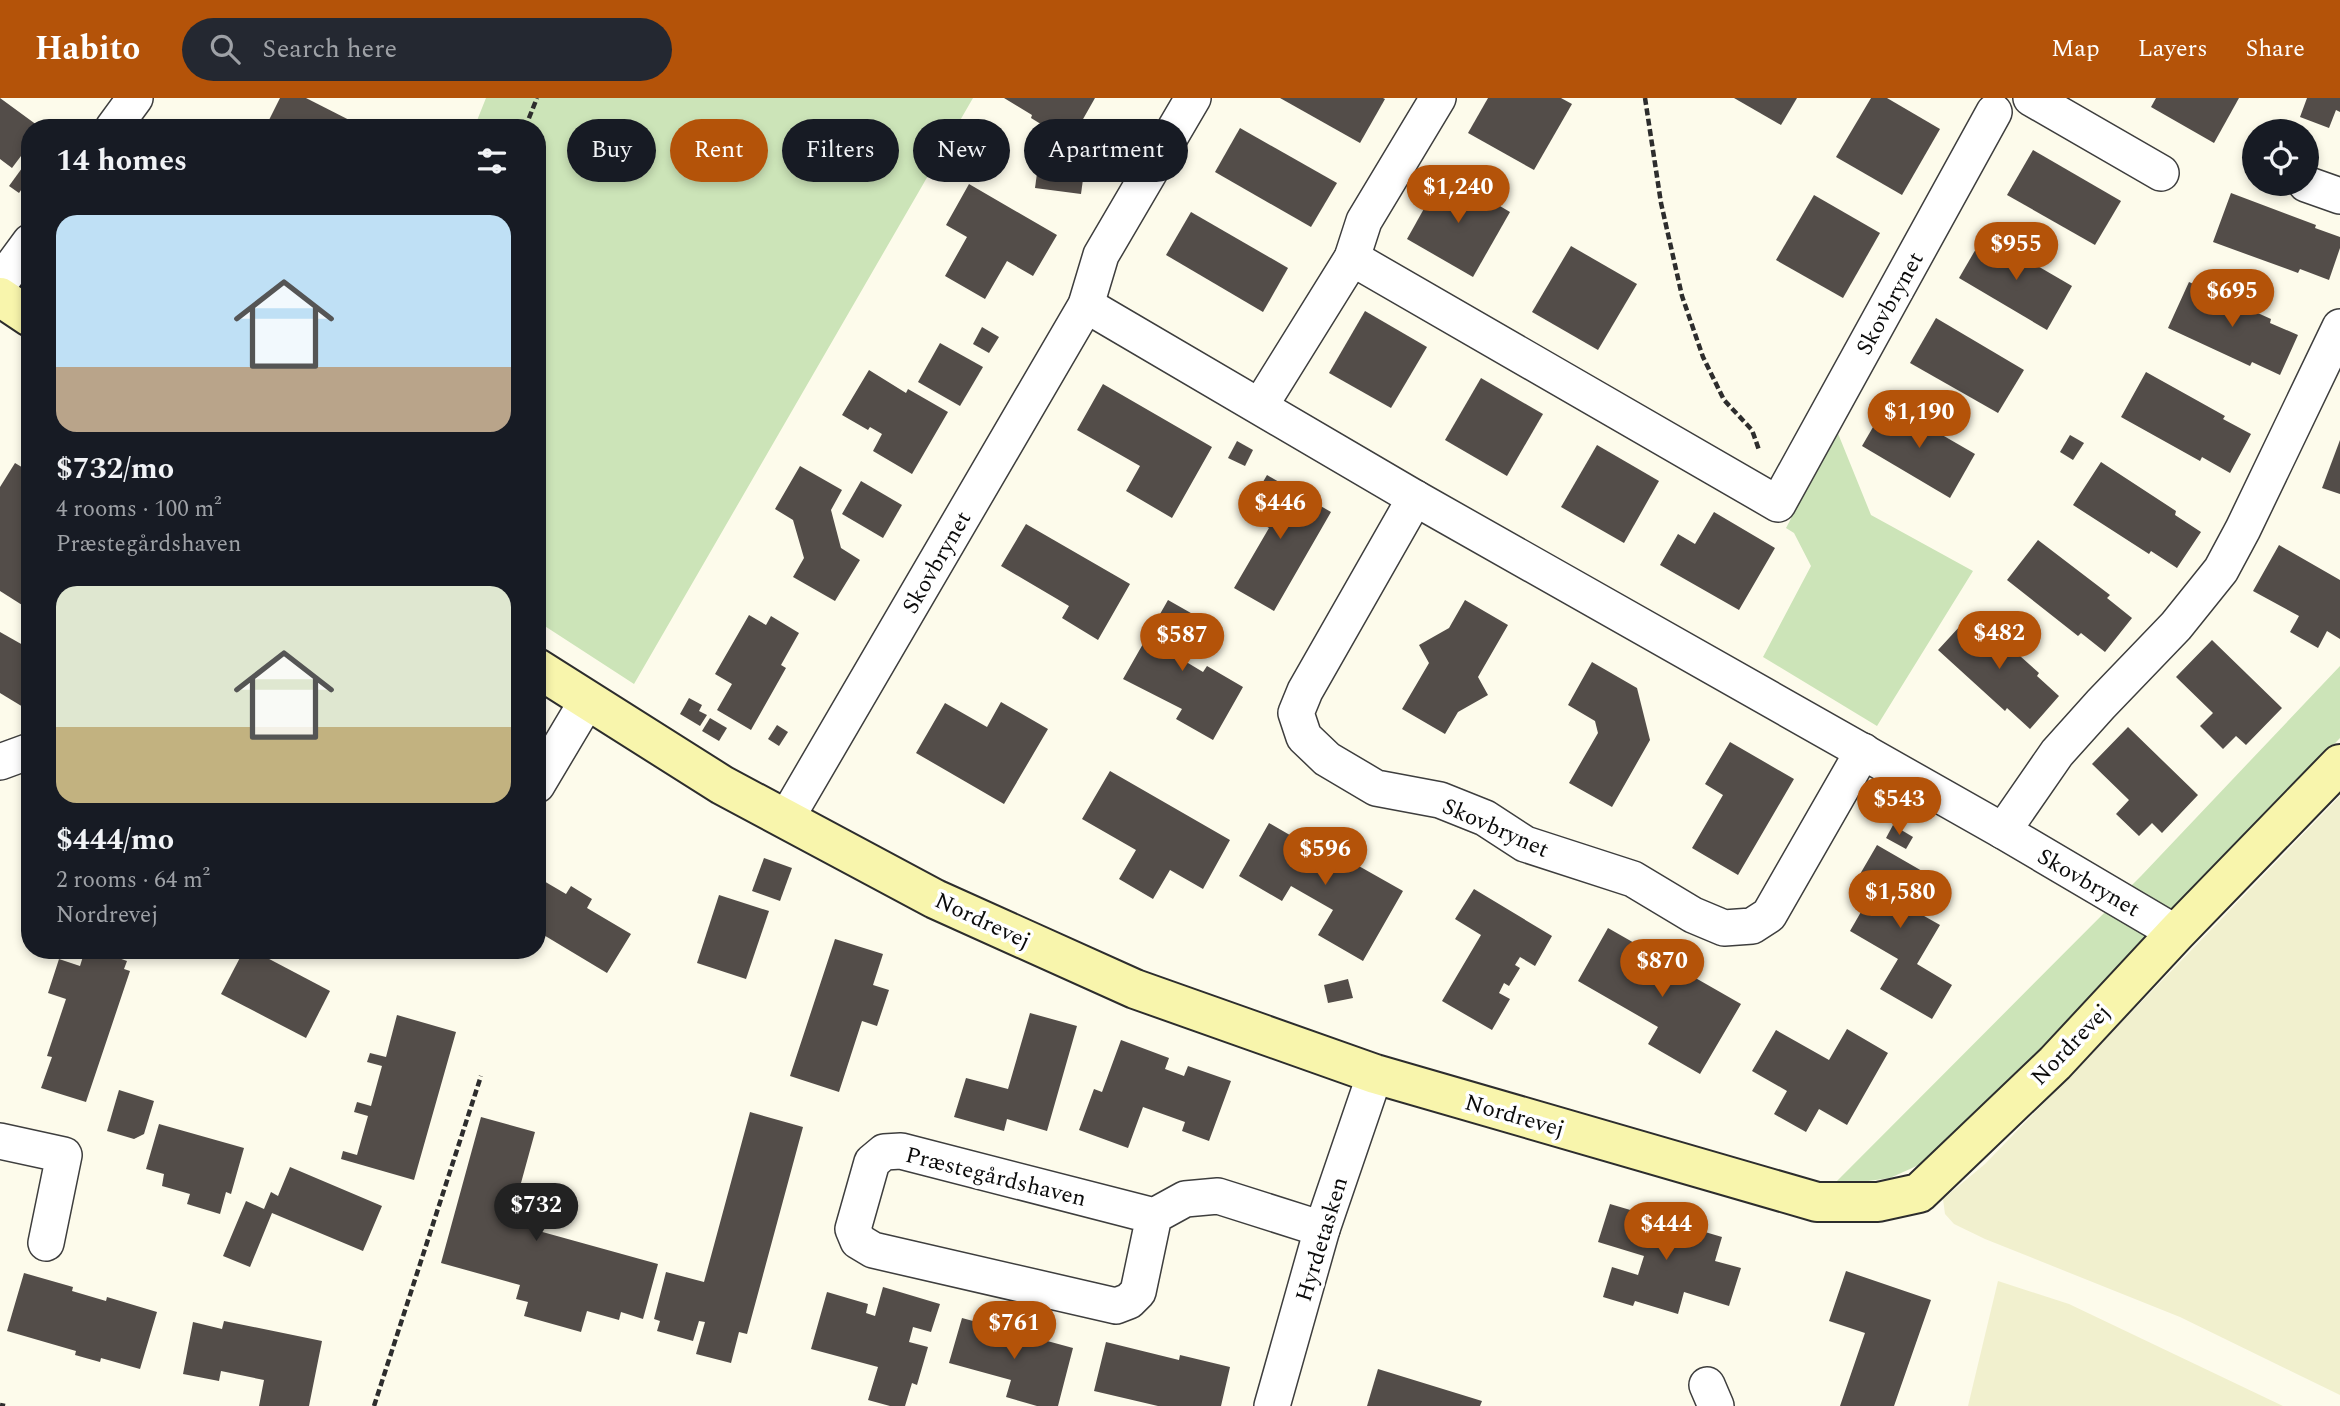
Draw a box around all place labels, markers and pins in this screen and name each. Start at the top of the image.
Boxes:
pin: $1,240 [1401,166,1515,225]
pin: $955 [1975,222,2057,282]
pin: $695 [2191,270,2273,329]
pin: $1,190 [1862,390,1976,450]
pin: $446 [1239,482,1321,541]
pin: $482 [1958,612,2040,671]
pin: $587 [1141,614,1223,673]
pin: $543 [1858,778,1940,837]
pin: $596 [1284,828,1366,887]
pin: $1,580 [1843,870,1957,930]
pin: $870 [1621,940,1703,999]
pin: $732 [495,1184,577,1243]
pin: $444 [1625,1202,1707,1262]
pin: $761 [973,1302,1055,1361]

